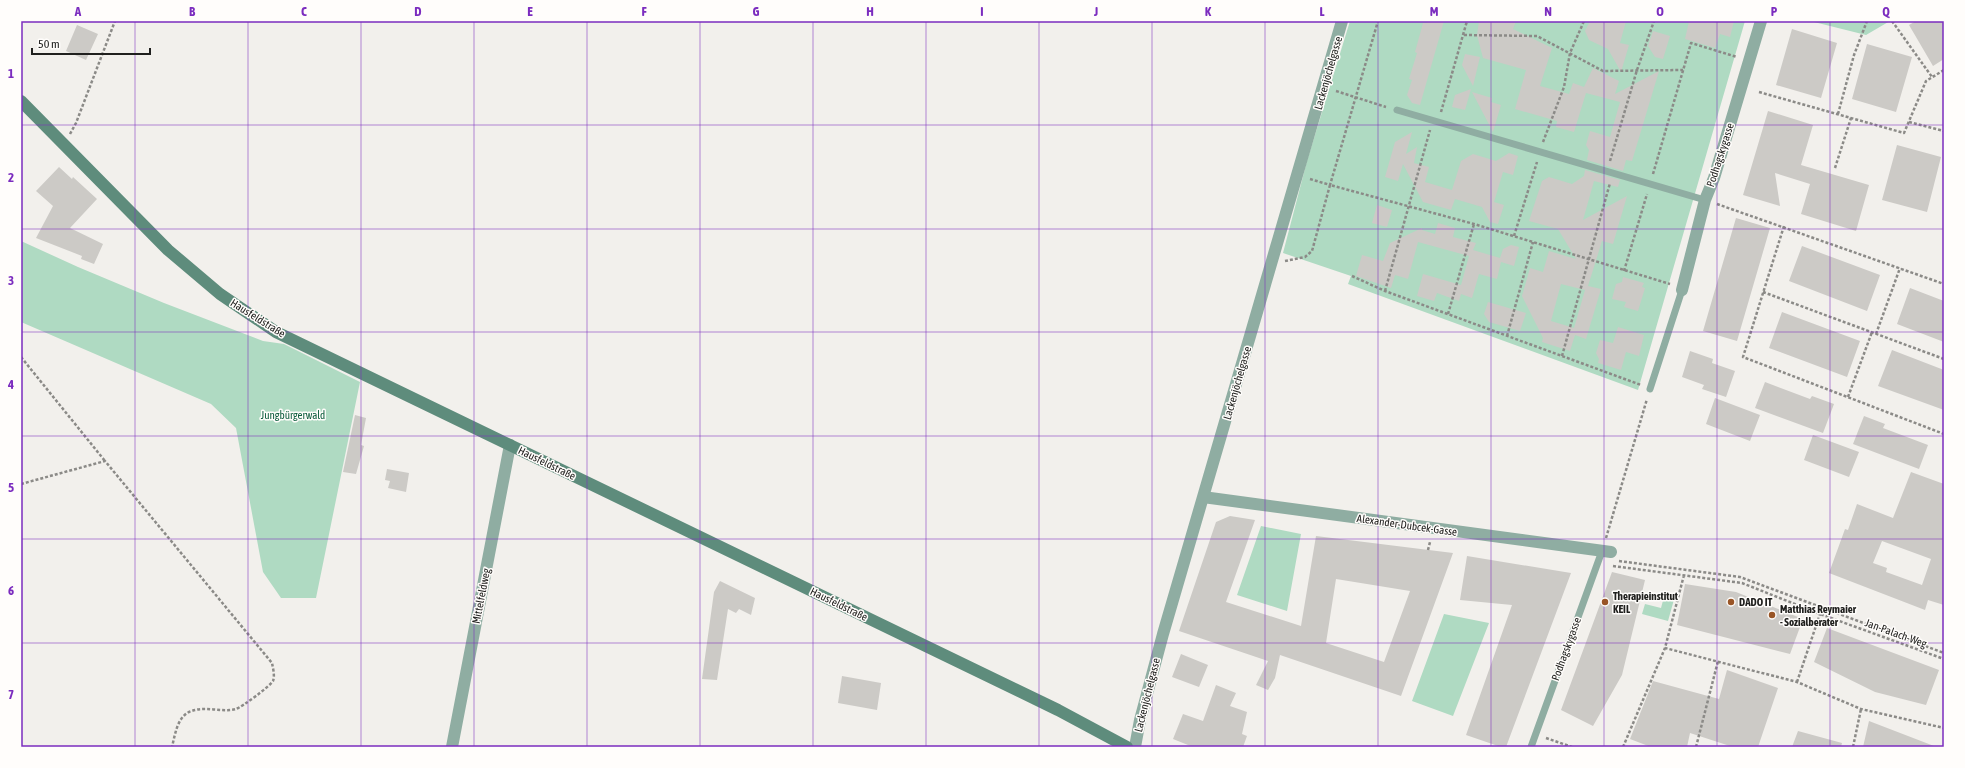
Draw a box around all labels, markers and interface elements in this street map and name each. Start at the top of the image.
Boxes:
text: A [74,4,82,19]
text: B [189,4,196,19]
text: C [301,4,307,19]
text: D [414,4,422,19]
text: E [527,4,533,19]
text: F [641,4,647,19]
text: G [753,4,760,19]
text: H [866,4,874,19]
text: I [980,4,984,19]
text: J [1093,4,1098,19]
text: K [1205,4,1212,19]
text: L [1319,4,1325,19]
text: M [1430,4,1439,19]
text: N [1544,4,1552,19]
text: O [1656,4,1664,19]
text: P [1771,4,1778,19]
text: Q [1882,4,1890,19]
scale bar [32,30,150,56]
street label: Lackenjöchelgasse [1312,35,1344,111]
text: 50 m [38,37,60,51]
text: 1 [8,66,14,81]
street label: Podhagskygasse [1704,122,1736,188]
text: 2 [8,170,14,185]
text: 3 [8,273,14,288]
street label: Hausfeldstraße [228,296,288,340]
street label: Lackenjöchelgasse [1221,345,1253,421]
text: 4 [7,377,14,392]
park label: Jungbürgerwald [261,409,325,421]
street label: Hausfeldstraße [516,444,578,482]
text: 5 [8,480,14,495]
street label: Alexander-Dubcek-Gasse [1356,512,1458,538]
street label: Mittelfeldweg [470,567,492,625]
text: 6 [8,583,14,598]
street label: Hausfeldstraße [808,585,870,623]
place label: Therapieinstitut KEIL [1613,590,1679,615]
place label: DADO IT [1739,596,1772,608]
marker: Therapieinstitut KEIL [1600,597,1610,607]
marker: DADO IT [1726,597,1736,607]
place label: Matthias Reymaier - Sozialberater [1780,603,1857,628]
marker: Matthias Reymaier - Sozialberater [1767,610,1777,620]
street label: Podhagskygasse [1549,616,1583,682]
street label: Jan-Palach-Weg [1864,616,1929,650]
street label: Lackenjöchelgasse [1132,657,1162,733]
text: 7 [8,687,14,702]

